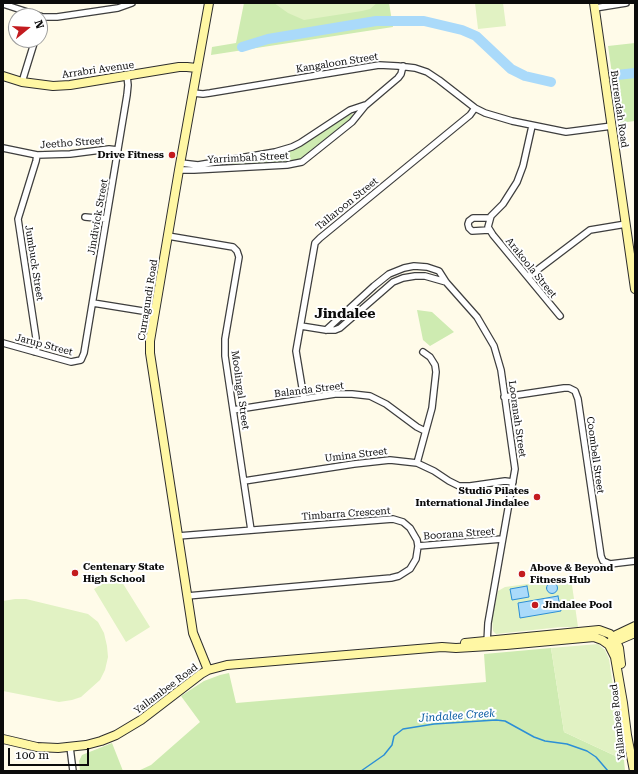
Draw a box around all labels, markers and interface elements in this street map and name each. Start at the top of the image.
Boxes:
north arrow [8,8,48,48]
text: N [31,18,46,30]
street label: Kangaloon Street [295,51,379,75]
street label: Arrabri Avenue [61,59,135,81]
street label: Burrendah Road [608,69,630,149]
street label: Jeetho Street [40,135,104,151]
place label: Drive Fitness [97,149,164,161]
marker: Drive Fitness [167,150,177,160]
street label: Yarrimbah Street [207,150,289,166]
street label: Tallaroon Street [313,175,381,233]
street label: Jindivick Street [85,178,111,256]
street label: Jumbuck Street [22,224,46,302]
street label: Arakoola Street [503,235,559,301]
street label: Curragundi Road [136,259,160,341]
district label: Jindalee [314,306,376,322]
street label: Jarup Street [14,332,74,358]
street label: Moolingal Street [229,350,251,430]
street label: Balanda Street [273,380,345,400]
street label: Looranah Street [506,380,528,458]
street label: Coombell Street [584,416,606,494]
street label: Umina Street [324,445,388,465]
place label: Studio Pilates International Jindalee [416,485,529,508]
marker: Studio Pilates International Jindalee [532,492,542,502]
street label: Timbarra Crescent [301,505,391,523]
street label: Boorana Street [423,526,495,542]
place label: Centenary State High School [83,561,164,584]
place label: Above & Beyond Fitness Hub [530,562,613,586]
marker: Centenary State High School [70,568,80,578]
marker: Above & Beyond Fitness Hub [517,569,527,579]
place label: Jindalee Pool [543,599,612,611]
marker: Jindalee Pool [530,600,540,610]
street label: Yallambee Road [132,661,200,717]
street label: Yallambee Road [608,683,628,761]
water label: Jindalee Creek [419,707,495,725]
scale bar [10,740,91,766]
text: 100 m [15,748,49,762]

